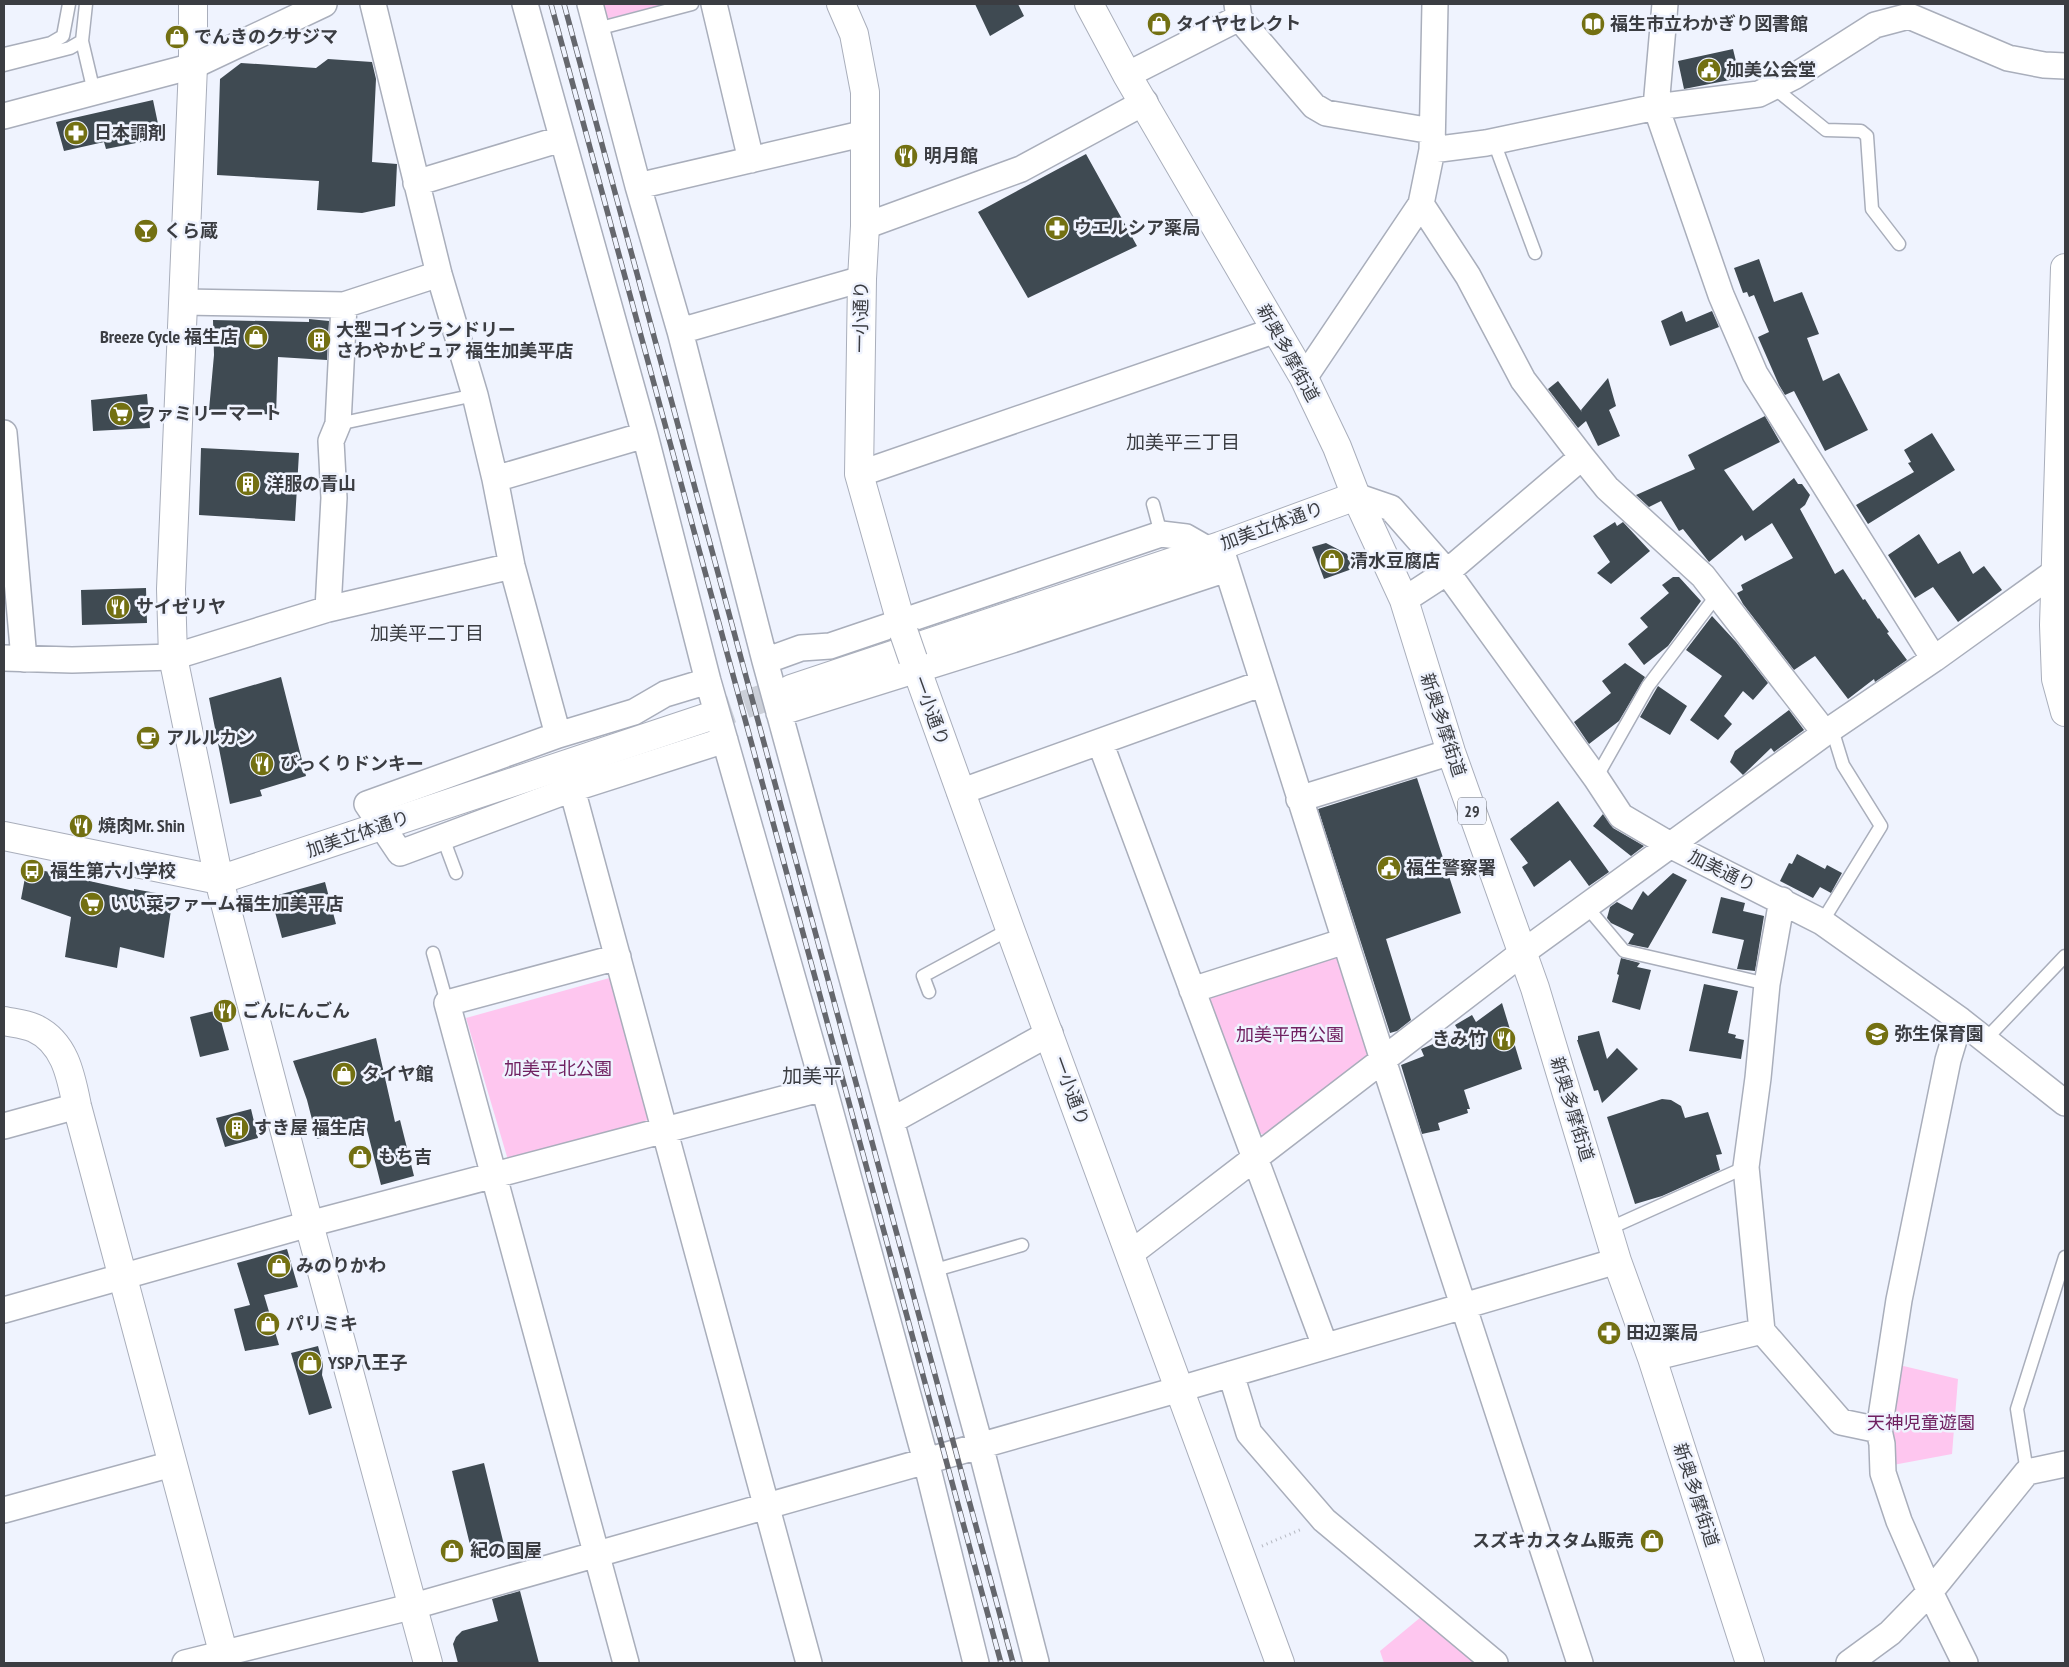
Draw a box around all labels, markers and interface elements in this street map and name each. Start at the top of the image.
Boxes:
shop icon: タイヤセレクト [1146,11,1172,37]
library icon: 福生市立わかぎり図書館 [1580,11,1606,37]
place label: タイヤセレクト [1176,12,1301,35]
place label: 福生市立わかぎり図書館 [1610,12,1808,35]
shop icon: でんきのクサジマ [164,24,190,50]
place label: でんきのクサジマ [194,25,338,48]
public building icon: 加美公会堂 [1696,57,1722,83]
place label: 加美公会堂 [1726,58,1816,81]
pharmacy icon: 日本調剤 [63,120,89,146]
place label: 日本調剤 [94,121,166,144]
restaurant icon: 明月館 [893,143,919,169]
place label: 明月館 [924,144,978,167]
pharmacy icon: ウエルシア薬局 [1044,215,1070,241]
place label: ウエルシア薬局 [1074,216,1200,239]
bar icon: くら蔵 [133,218,159,244]
place label: くら蔵 [164,219,218,242]
street label: 一小通り [848,281,873,353]
street label: 新奥多摩街道 [1252,300,1325,406]
place label: 大型コインランドリー さわやかピュア 福生加美平店 [336,318,573,362]
shop icon: Breeze Cycle 福生店 [243,324,269,350]
place label: Breeze Cycle 福生店 [100,325,238,348]
building icon: 大型コインランドリー さわやかピュア 福生加美平店 [306,327,332,353]
supermarket icon: ファミリーマート [108,401,134,427]
place label: ファミリーマート [138,402,282,425]
district label: 加美平三丁目 [1126,430,1240,454]
building icon: 洋服の青山 [235,471,261,497]
place label: 洋服の青山 [266,472,356,495]
street label: 加美立体通り [1217,496,1327,555]
shop icon: 清水豆腐店 [1319,548,1345,574]
place label: 清水豆腐店 [1350,549,1440,572]
restaurant icon: サイゼリヤ [105,594,131,620]
place label: サイゼリヤ [136,595,226,618]
district label: 加美平二丁目 [370,621,484,645]
street label: 新奥多摩街道 [1416,670,1471,780]
street label: 一小通り [908,673,955,749]
cafe icon: アルルカン [135,725,161,751]
place label: アルルカン [166,726,255,749]
restaurant icon: びっくりドンキー [249,751,275,777]
place label: びっくりドンキー [280,752,424,775]
road number: 29 [1458,798,1486,824]
street label: 加美立体通り [303,805,413,862]
restaurant icon: 焼肉Mr. Shin [68,813,94,839]
place label: 焼肉Mr. Shin [98,814,185,837]
street label: 加美通り [1685,844,1760,897]
public building icon: 福生警察署 [1376,855,1402,881]
place label: 福生警察署 [1406,856,1496,879]
bus stop icon: 福生第六小学校 [19,858,45,884]
place label: 福生第六小学校 [50,859,176,882]
supermarket icon: いい菜ファーム福生加美平店 [79,891,105,917]
place label: いい菜ファーム福生加美平店 [110,892,343,915]
restaurant icon: ごんにんごん [212,998,238,1024]
place label: ごんにんごん [242,999,350,1022]
school or university icon: 弥生保育園 [1864,1021,1890,1047]
place label: 弥生保育園 [1894,1022,1984,1045]
park label: 加美平西公園 [1236,1023,1344,1046]
restaurant icon: きみ竹 [1491,1026,1517,1052]
place label: きみ竹 [1432,1027,1486,1050]
street label: 一小通り [1048,1053,1095,1129]
street label: 新奥多摩街道 [1546,1054,1599,1164]
park label: 加美平北公園 [504,1057,612,1080]
shop icon: タイヤ館 [331,1061,357,1087]
place label: タイヤ館 [362,1062,433,1085]
district label: 加美平 [782,1063,842,1089]
building icon: すき屋 福生店 [224,1115,250,1141]
place label: すき屋 福生店 [254,1116,366,1139]
shop icon: もち吉 [347,1144,373,1170]
place label: もち吉 [378,1145,432,1168]
shop icon: みのりかわ [266,1253,292,1279]
place label: みのりかわ [296,1254,386,1277]
shop icon: パリミキ [255,1311,281,1337]
place label: パリミキ [286,1312,358,1335]
pharmacy icon: 田辺薬局 [1596,1320,1622,1346]
place label: 田辺薬局 [1626,1321,1698,1344]
shop icon: YSP八王子 [297,1350,323,1376]
place label: YSP八王子 [327,1351,407,1374]
park label: 天神児童遊園 [1867,1411,1975,1434]
street label: 新奥多摩街道 [1669,1440,1724,1550]
shop icon: スズキカスタム販売 [1639,1528,1665,1554]
place label: スズキカスタム販売 [1472,1529,1634,1552]
shop icon: 紀の国屋 [439,1538,465,1564]
place label: 紀の国屋 [470,1539,542,1562]

